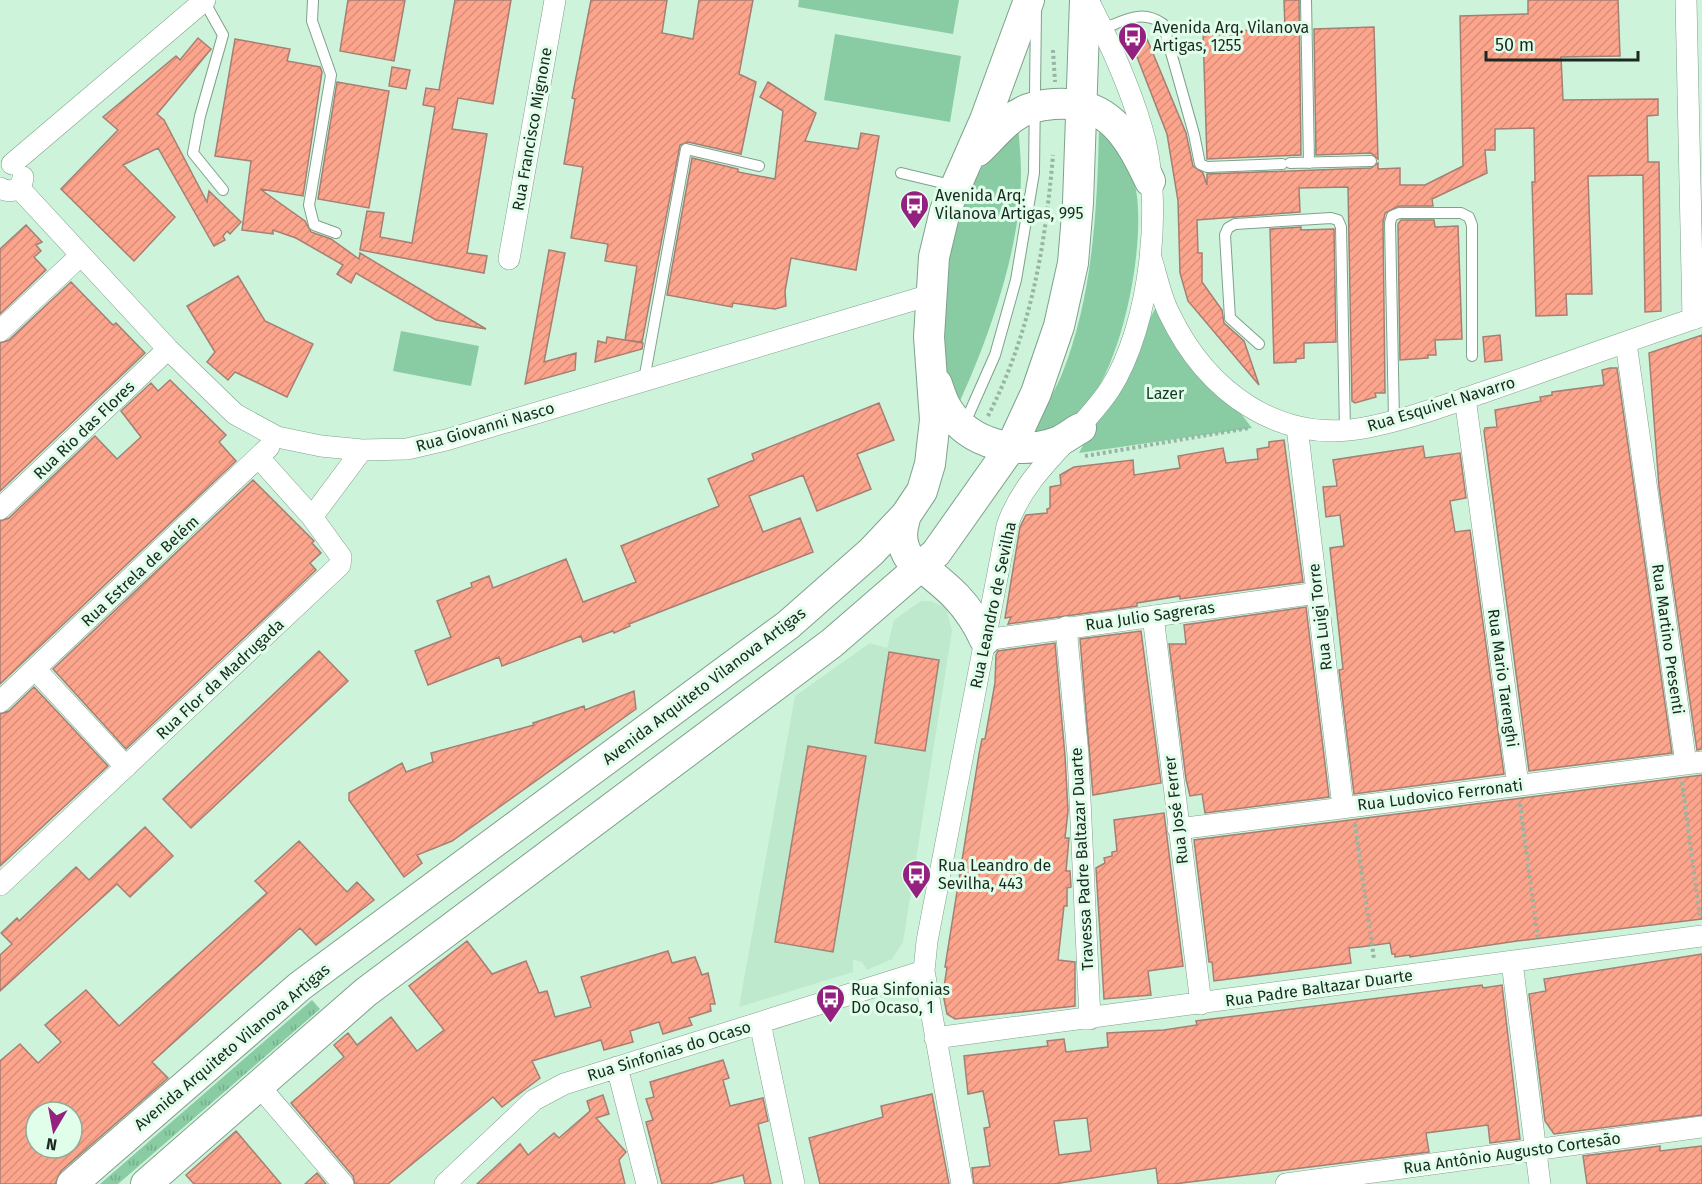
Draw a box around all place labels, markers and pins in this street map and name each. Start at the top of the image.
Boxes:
place label: Avenida Arq. Vilanova Artigas, 1255 [1153,18,1309,55]
bus stop icon: Avenida Arq. Vilanova Artigas, 1255 [1116,20,1148,62]
place label: Avenida Arq. Vilanova Artigas, 995 [935,186,1084,223]
bus stop icon: Avenida Arq. Vilanova Artigas, 995 [898,188,930,230]
place label: Rua Leandro de Sevilha, 443 [938,856,1051,893]
bus stop icon: Rua Leandro de Sevilha, 443 [901,858,933,900]
place label: Rua Sinfonias Do Ocaso, 1 [851,980,950,1017]
bus stop icon: Rua Sinfonias Do Ocaso, 1 [814,982,846,1024]

